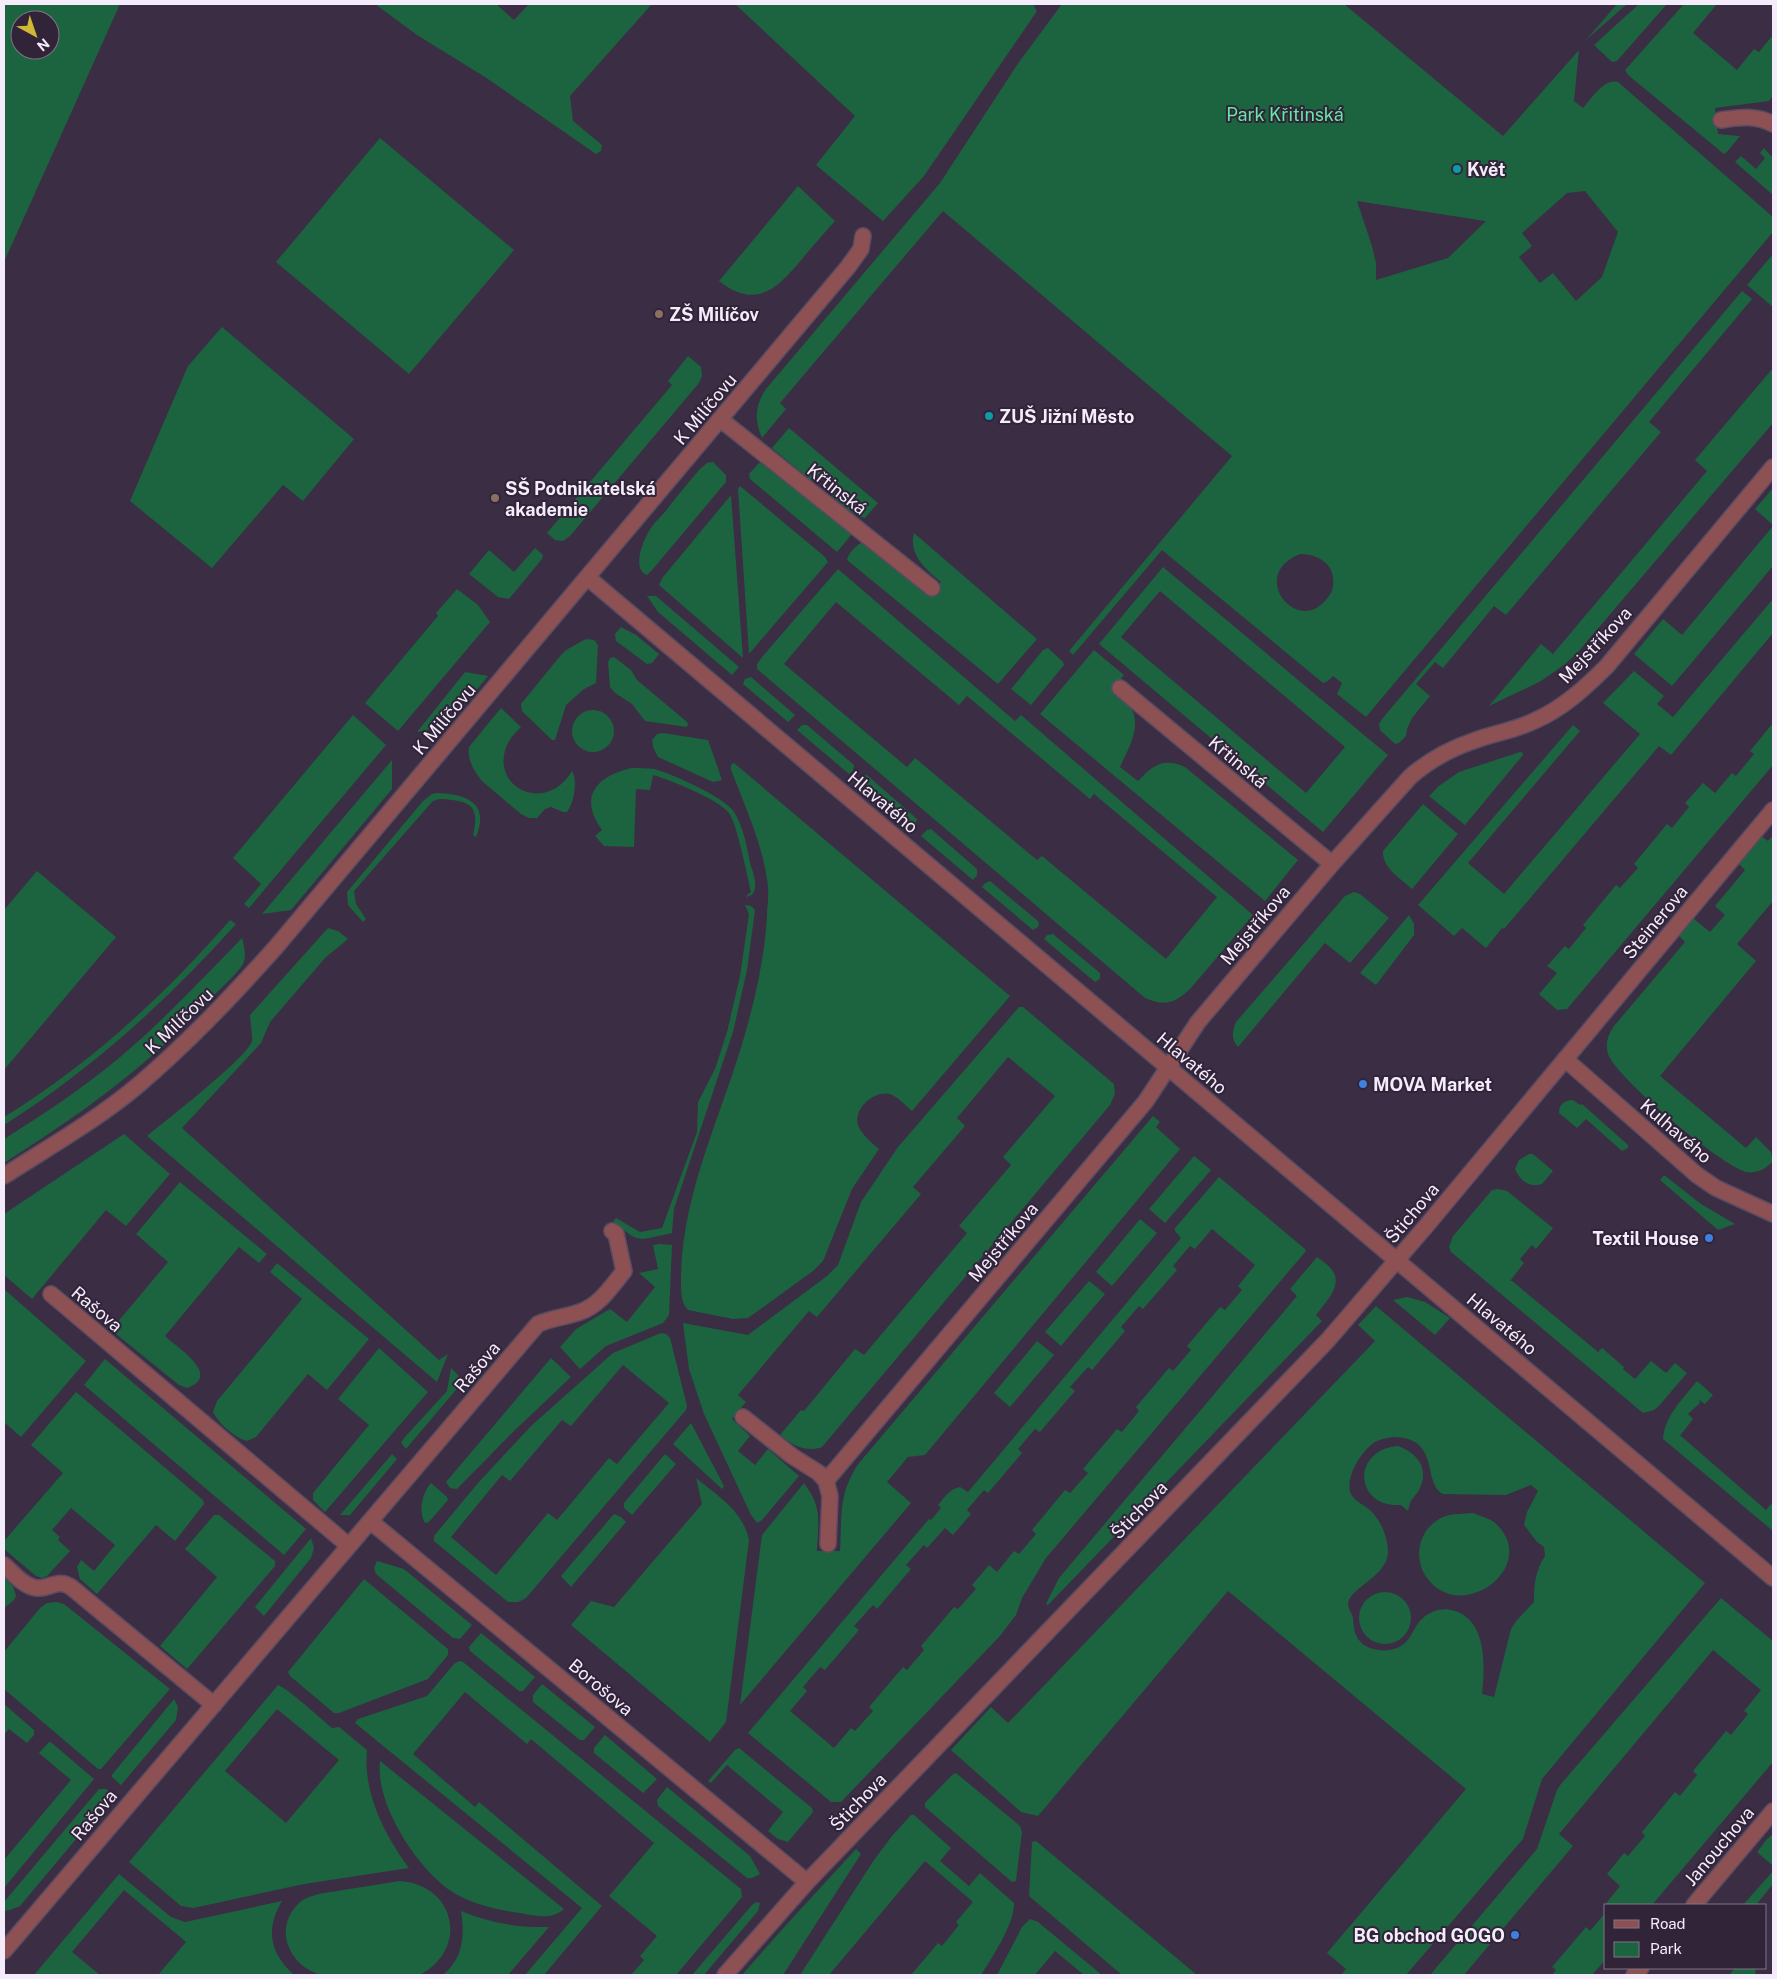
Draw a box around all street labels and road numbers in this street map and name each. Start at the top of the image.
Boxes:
street label: K Milíčovu [669,369,741,449]
street label: Křtinská [803,459,871,519]
street label: Mejstříkova [1554,602,1636,688]
street label: K Milíčovu [408,679,480,759]
street label: Křtinská [1204,732,1272,792]
street label: Hlavatého [844,767,922,837]
street label: Mejstříkova [1216,881,1294,969]
street label: Steinerova [1618,881,1692,963]
street label: K Milíčovu [141,984,217,1058]
street label: Hlavatého [1153,1028,1231,1098]
street label: Kulhavého [1636,1094,1716,1168]
street label: Štichova [1381,1179,1443,1247]
street label: Mejstříkova [964,1198,1042,1286]
street label: Rašova [67,1282,127,1336]
street label: Hlavatého [1463,1289,1541,1359]
street label: Rašova [450,1337,504,1397]
street label: Štichova [1106,1477,1172,1543]
street label: Borošova [565,1654,637,1720]
street label: Štichova [825,1769,891,1835]
street label: Rašova [67,1785,121,1845]
street label: Janouchova [1680,1802,1758,1890]

